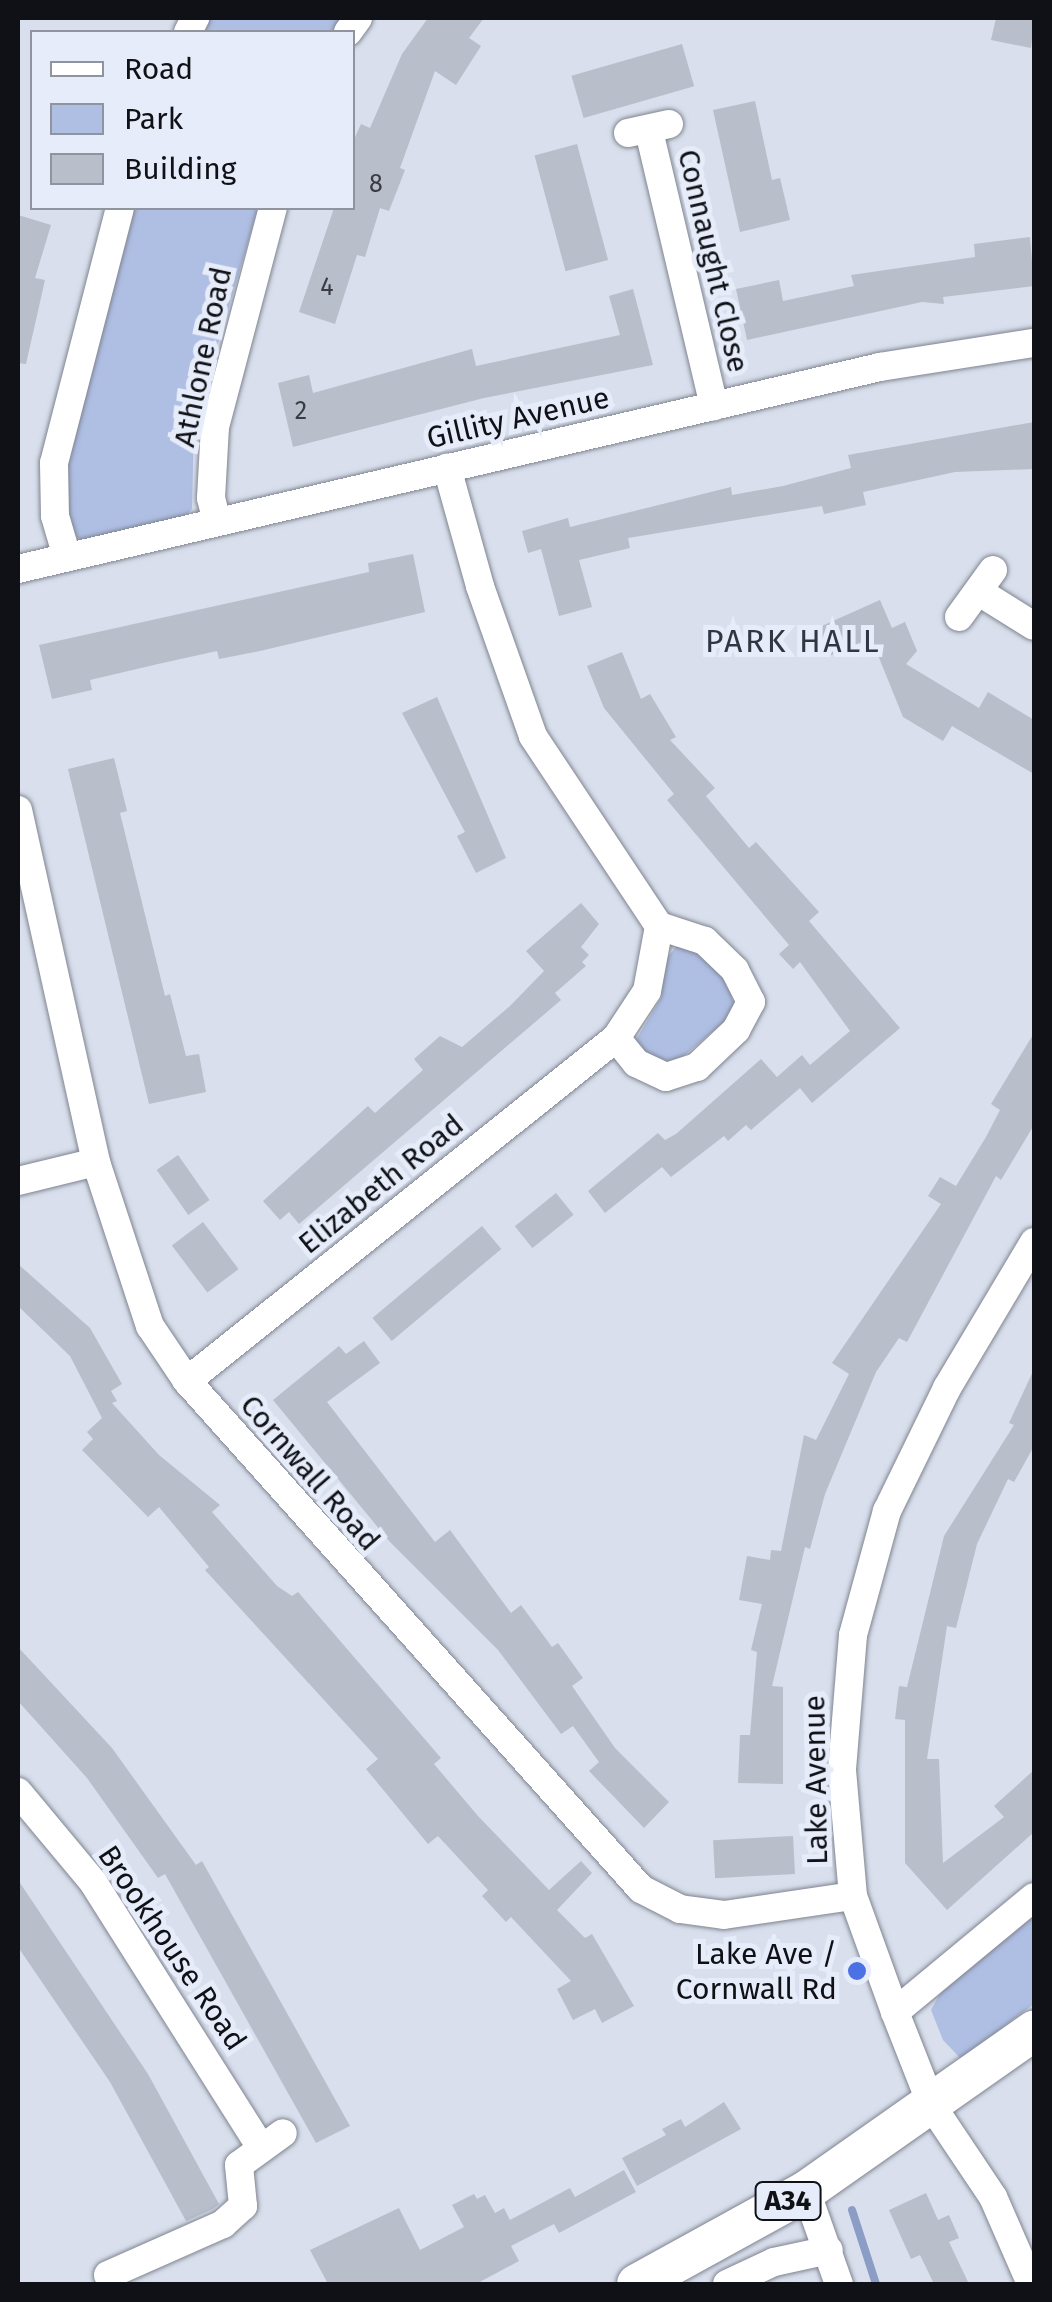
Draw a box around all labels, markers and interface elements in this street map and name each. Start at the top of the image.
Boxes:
legend [30,30,355,210]
text: Road [124,51,193,87]
text: Park [124,101,183,137]
street label: Connaught Close [670,146,756,376]
text: Building [124,151,236,187]
house number: 8 [369,169,383,199]
street label: Athlone Road [166,264,240,450]
house number: 4 [320,272,334,302]
street label: Gillity Avenue [423,379,613,457]
house number: 2 [295,396,307,426]
district label: PARK HALL [705,622,881,660]
street label: Elizabeth Road [291,1107,471,1261]
street label: Cornwall Road [233,1388,387,1558]
street label: Lake Avenue [797,1695,835,1865]
street label: Brookhouse Road [90,1839,254,2057]
place label: Lake Ave / Cornwall Rd [676,1936,837,2006]
marker: Lake Ave / Cornwall Rd [846,1960,868,1982]
road number: A34 [753,2178,823,2224]

